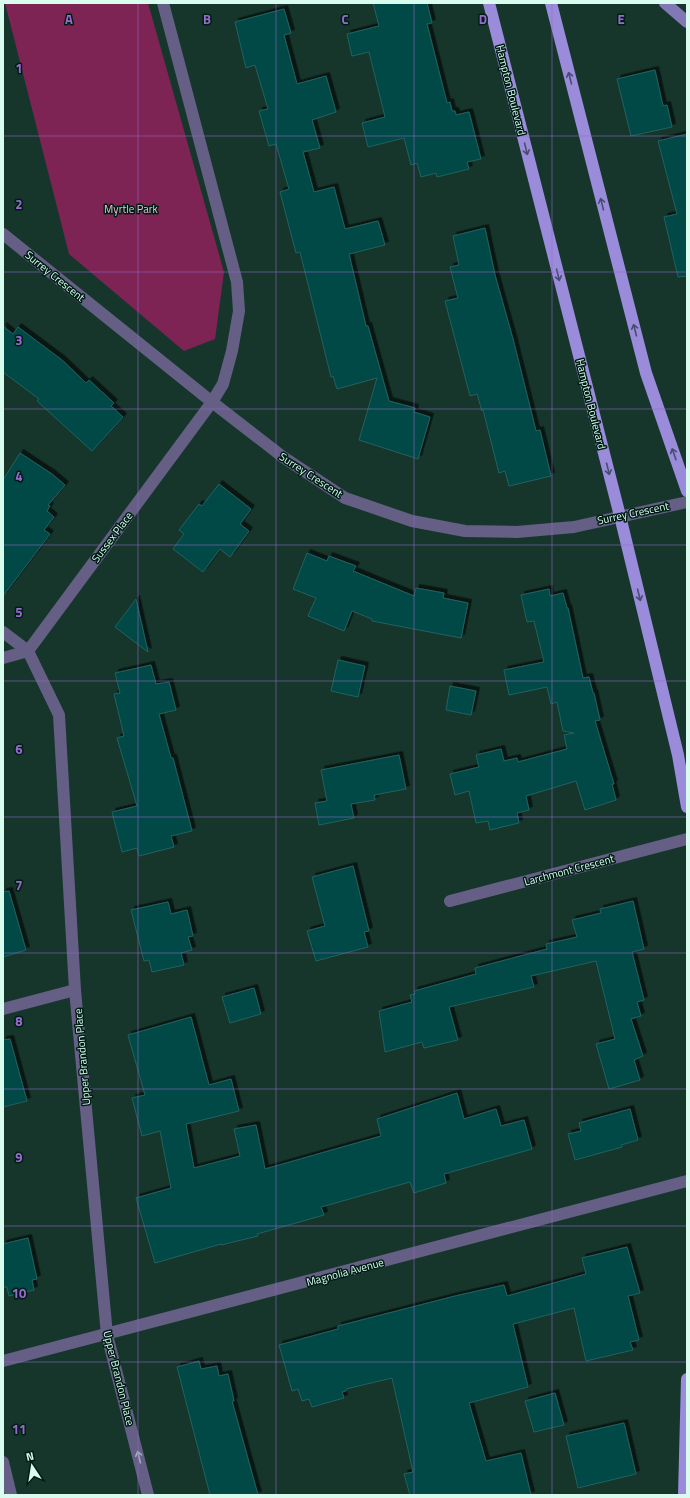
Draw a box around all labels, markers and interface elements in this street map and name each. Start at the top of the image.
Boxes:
text: A [65,9,73,29]
text: B [203,9,211,29]
text: C [341,9,349,29]
text: D [479,9,487,29]
text: E [617,9,625,29]
street label: Hampton Boulevard [492,43,530,137]
text: 1 [15,58,23,78]
one-way arrow [566,72,573,85]
one-way arrow [523,143,531,156]
text: 2 [15,194,23,214]
one-way arrow [598,198,606,211]
park label: Myrtle Park [104,201,159,217]
street label: Surrey Crescent [22,247,88,305]
one-way arrow [555,269,563,282]
one-way arrow [630,324,638,337]
text: 3 [15,330,23,350]
street label: Hampton Boulevard [572,357,610,451]
street label: Surrey Crescent [276,448,346,502]
one-way arrow [670,448,677,461]
one-way arrow [604,462,612,475]
text: 4 [15,466,23,486]
street label: Surrey Crescent [596,498,670,528]
street label: Sussex Place [88,508,137,566]
one-way arrow [635,589,643,602]
text: 5 [15,602,23,622]
text: 6 [15,739,23,759]
street label: Larchmont Crescent [522,850,616,890]
text: 7 [15,875,23,895]
street label: Upper Brandon Place [70,1007,94,1106]
text: 8 [15,1011,23,1031]
text: 9 [15,1147,23,1167]
street label: Magnolia Avenue [305,1254,386,1290]
text: 10 [12,1283,26,1303]
street label: Upper Brandon Place [99,1329,139,1428]
text: 11 [12,1419,26,1439]
north arrow [12,1446,52,1486]
text: N [25,1448,35,1465]
one-way arrow [135,1451,142,1464]

